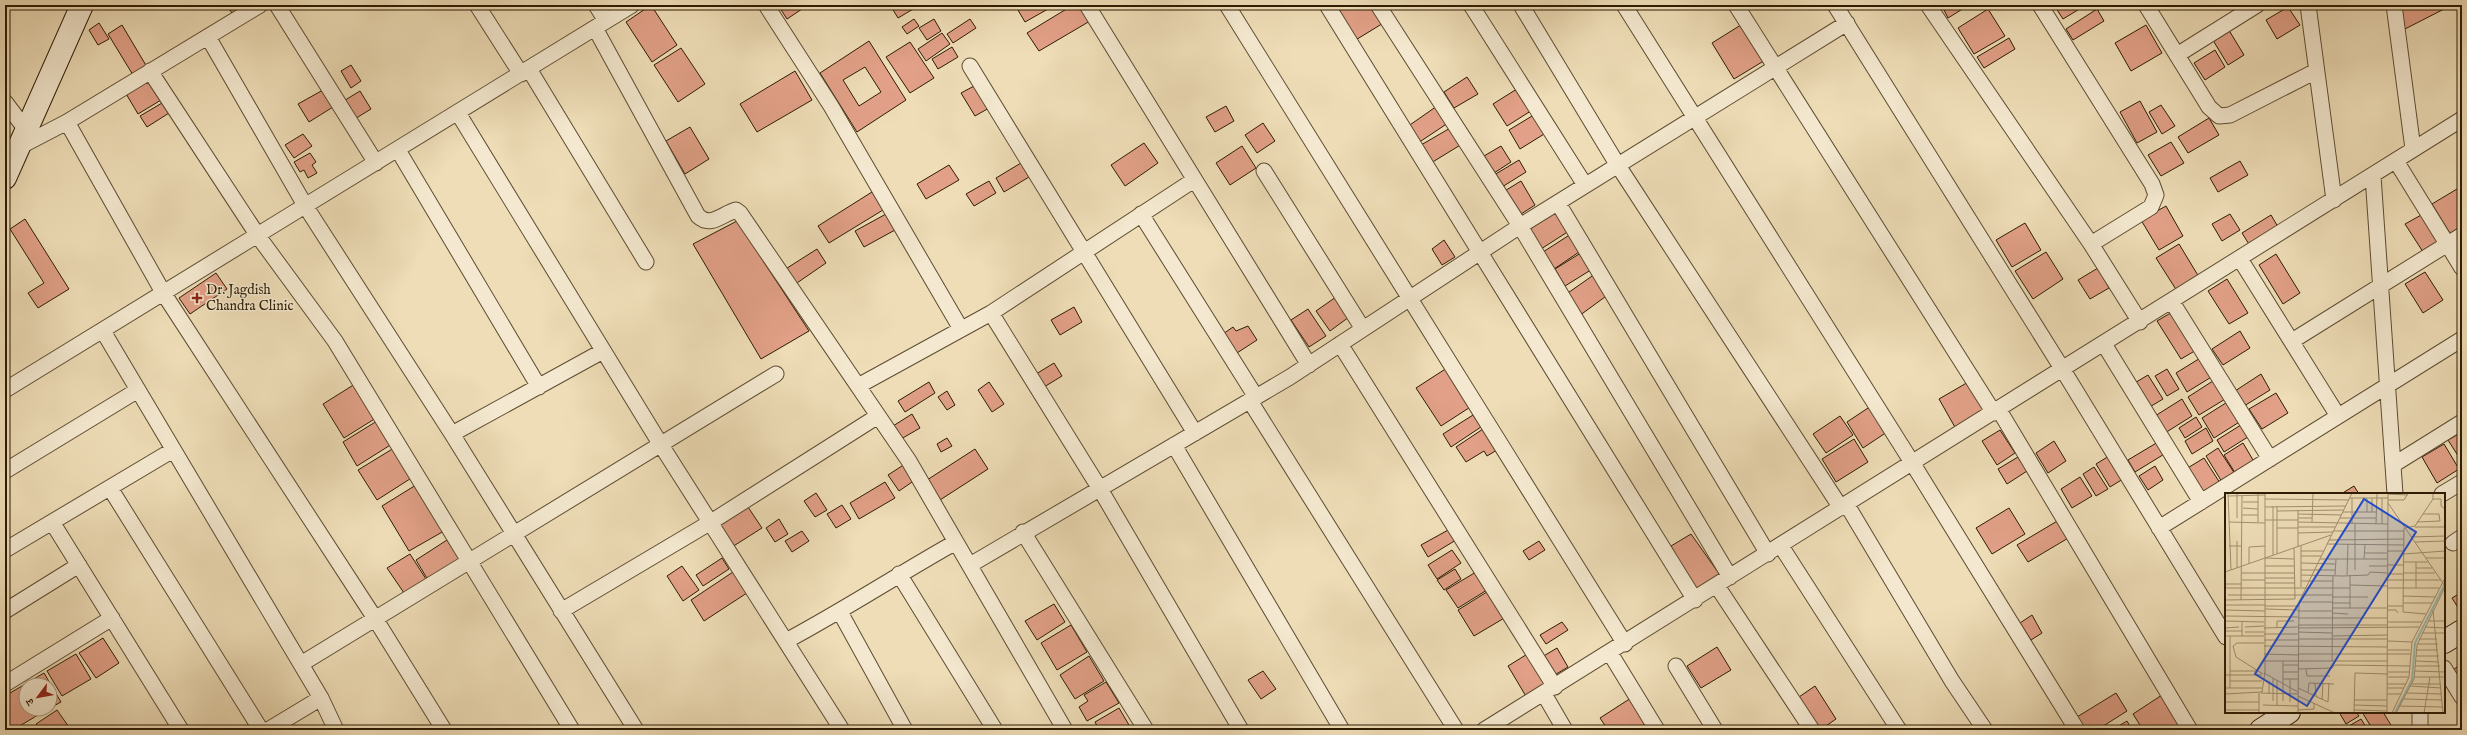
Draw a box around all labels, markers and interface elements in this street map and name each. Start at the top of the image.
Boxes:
place label: Dr. Jagdish Chandra Clinic [206,281,293,315]
marker: Dr. Jagdish Chandra Clinic [191,292,203,304]
inset map [2225,493,2445,713]
north arrow [18,677,58,717]
text: उ [22,695,38,709]

